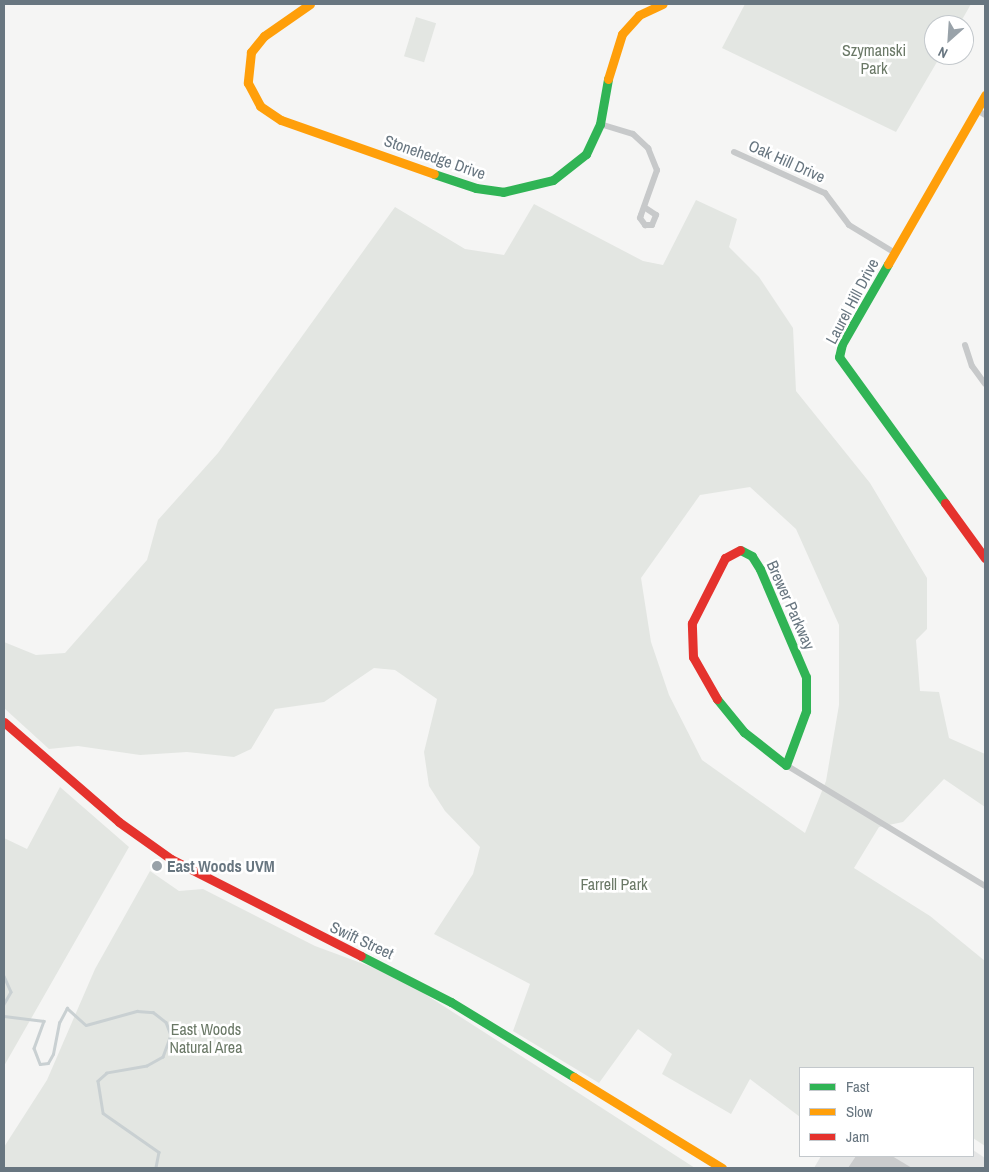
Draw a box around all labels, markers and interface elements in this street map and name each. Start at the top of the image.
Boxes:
north arrow [924,15,974,65]
park label: Szymanski Park [842,40,906,78]
text: N [935,43,951,62]
street label: Stonehedge Drive [382,131,488,183]
street label: Oak Hill Drive [746,136,828,186]
street label: Laurel Hill Drive [821,255,883,347]
street label: Brewer Parkway [763,557,819,653]
place label: East Woods UVM [167,856,275,876]
marker: East Woods UVM [151,860,163,872]
park label: Farrell Park [580,874,648,894]
street label: Swift Street [327,917,397,963]
park label: East Woods Natural Area [169,1019,243,1057]
legend [799,1067,974,1157]
text: Fast [846,1076,869,1097]
text: Slow [846,1101,873,1122]
text: Jam [846,1126,869,1147]

